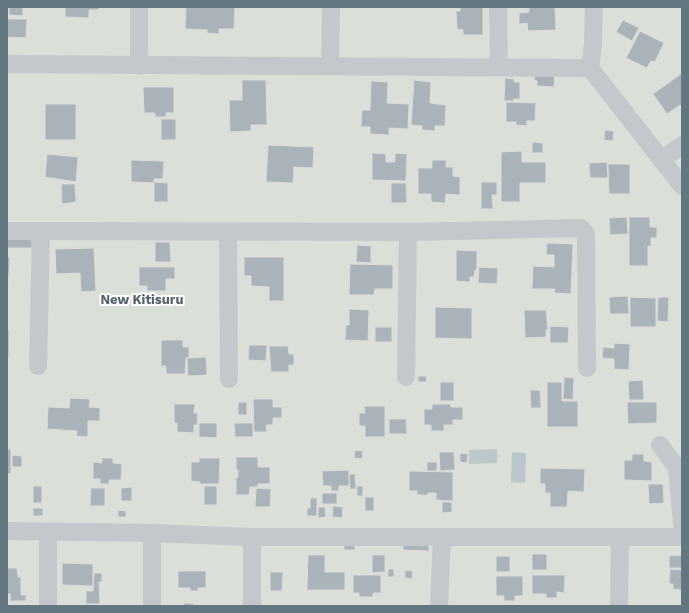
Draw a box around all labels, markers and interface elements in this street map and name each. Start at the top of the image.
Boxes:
district label: New Kitisuru [101,292,183,307]

